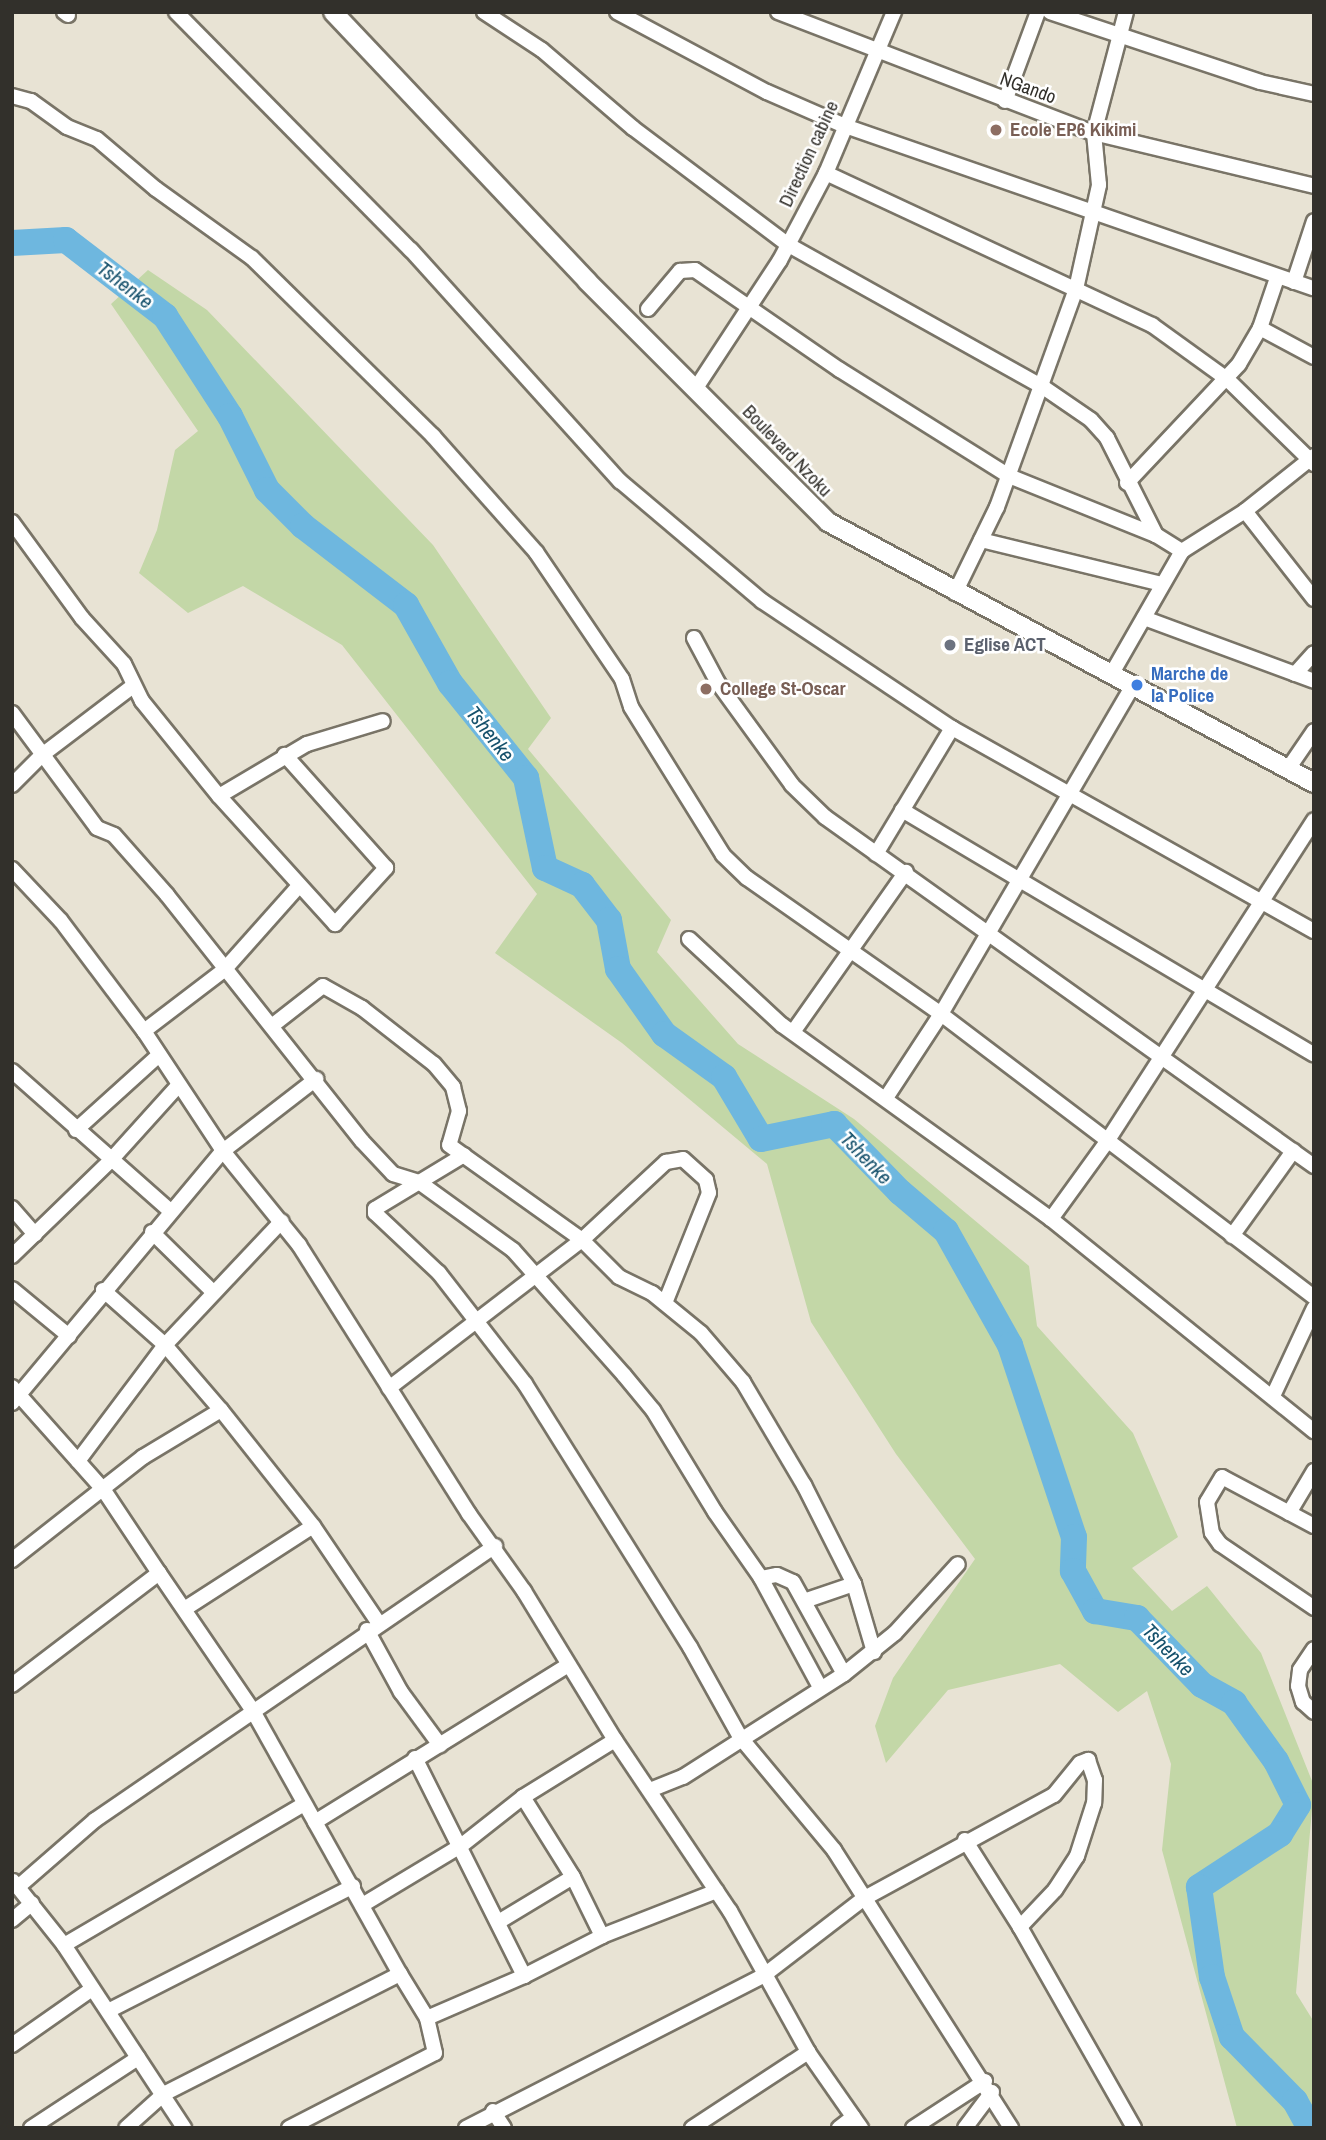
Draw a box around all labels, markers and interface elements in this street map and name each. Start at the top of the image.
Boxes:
street label: NGando [997,67,1059,109]
street label: Direction cabine [775,97,843,211]
place label: Ecole EP6 Kikimi [1010,119,1136,141]
marker: Ecole EP6 Kikimi [988,122,1004,138]
water label: Tshenke [92,256,158,314]
street label: Boulevard Nzoku [738,400,836,502]
place label: Eglise ACT [964,634,1046,656]
marker: Eglise ACT [942,637,958,653]
place label: Marche de la Police [1151,663,1228,707]
marker: Marche de la Police [1129,677,1145,693]
place label: College St-Oscar [720,678,846,700]
marker: College St-Oscar [698,681,714,697]
water label: Tshenke [460,701,520,767]
water label: Tshenke [835,1126,897,1190]
water label: Tshenke [1137,1618,1199,1682]

